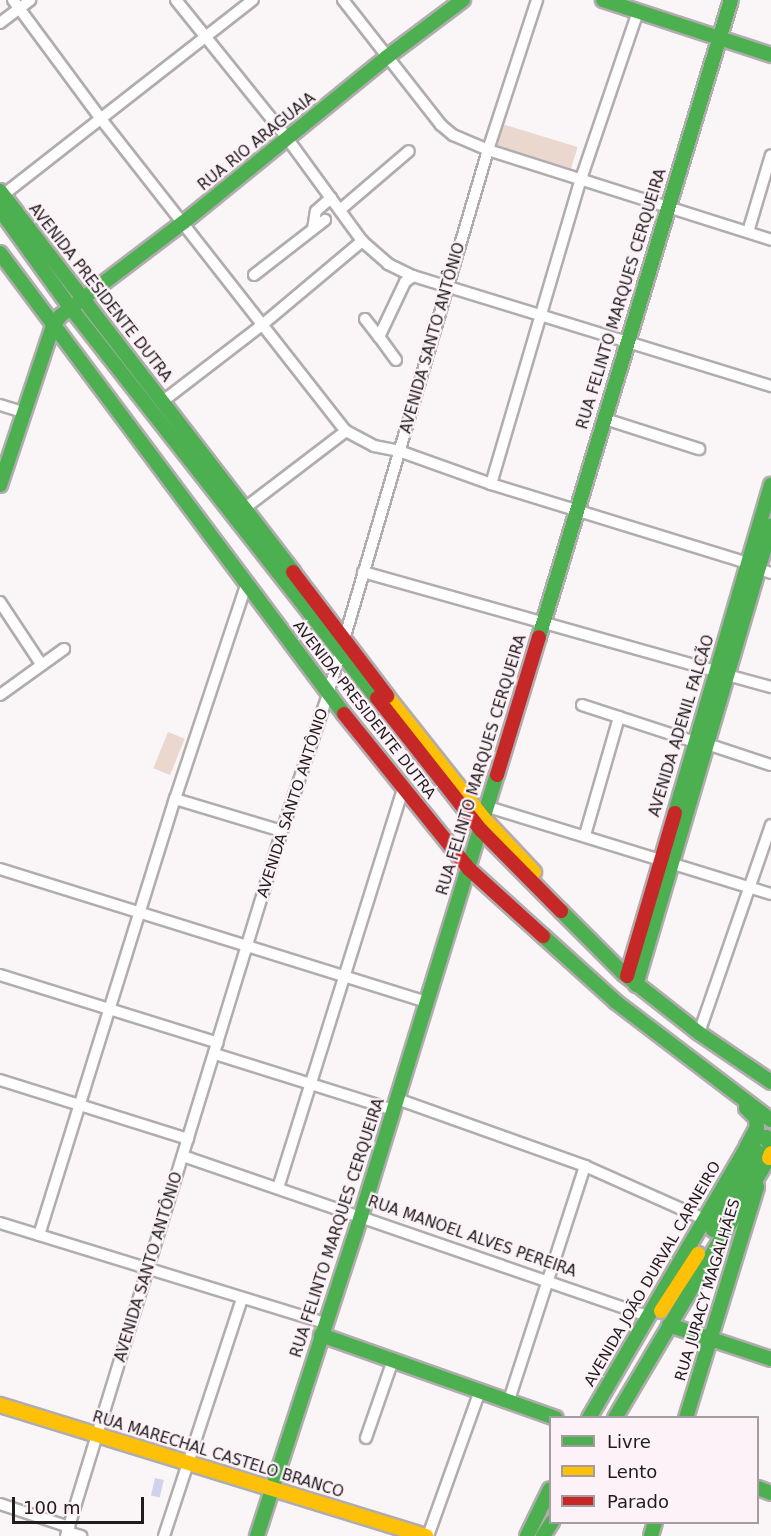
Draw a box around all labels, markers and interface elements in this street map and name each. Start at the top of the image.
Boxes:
street label: RUA RIO ARAGUAIA [195,89,319,195]
street label: RUA FELINTO MARQUES CERQUEIRA [574,167,670,431]
street label: AVENIDA PRESIDENTE DUTRA [25,200,175,386]
street label: AVENIDA SANTO ANTÔNIO [397,240,469,436]
street label: AVENIDA PRESIDENTE DUTRA [289,617,439,803]
street label: RUA FELINTO MARQUES CERQUEIRA [434,633,530,897]
street label: AVENIDA ADENIL FALCÃO [646,633,718,819]
street label: AVENIDA SANTO ANTÔNIO [254,706,332,900]
street label: RUA FELINTO MARQUES CERQUEIRA [287,1096,389,1360]
street label: AVENIDA JOÃO DURVAL CARNEIRO [581,1158,725,1390]
street label: AVENIDA SANTO ANTÔNIO [111,1170,187,1364]
street label: RUA MANOEL ALVES PEREIRA [365,1193,579,1281]
street label: RUA JURACY MAGALHÃES [672,1197,744,1383]
street label: RUA MARECHAL CASTELO BRANCO [90,1408,346,1502]
legend [549,1416,759,1524]
text: Livre [607,1431,651,1452]
text: Lento [607,1461,657,1482]
scale bar [15,1485,147,1523]
text: Parado [607,1491,669,1512]
text: 100 m [23,1497,81,1518]

